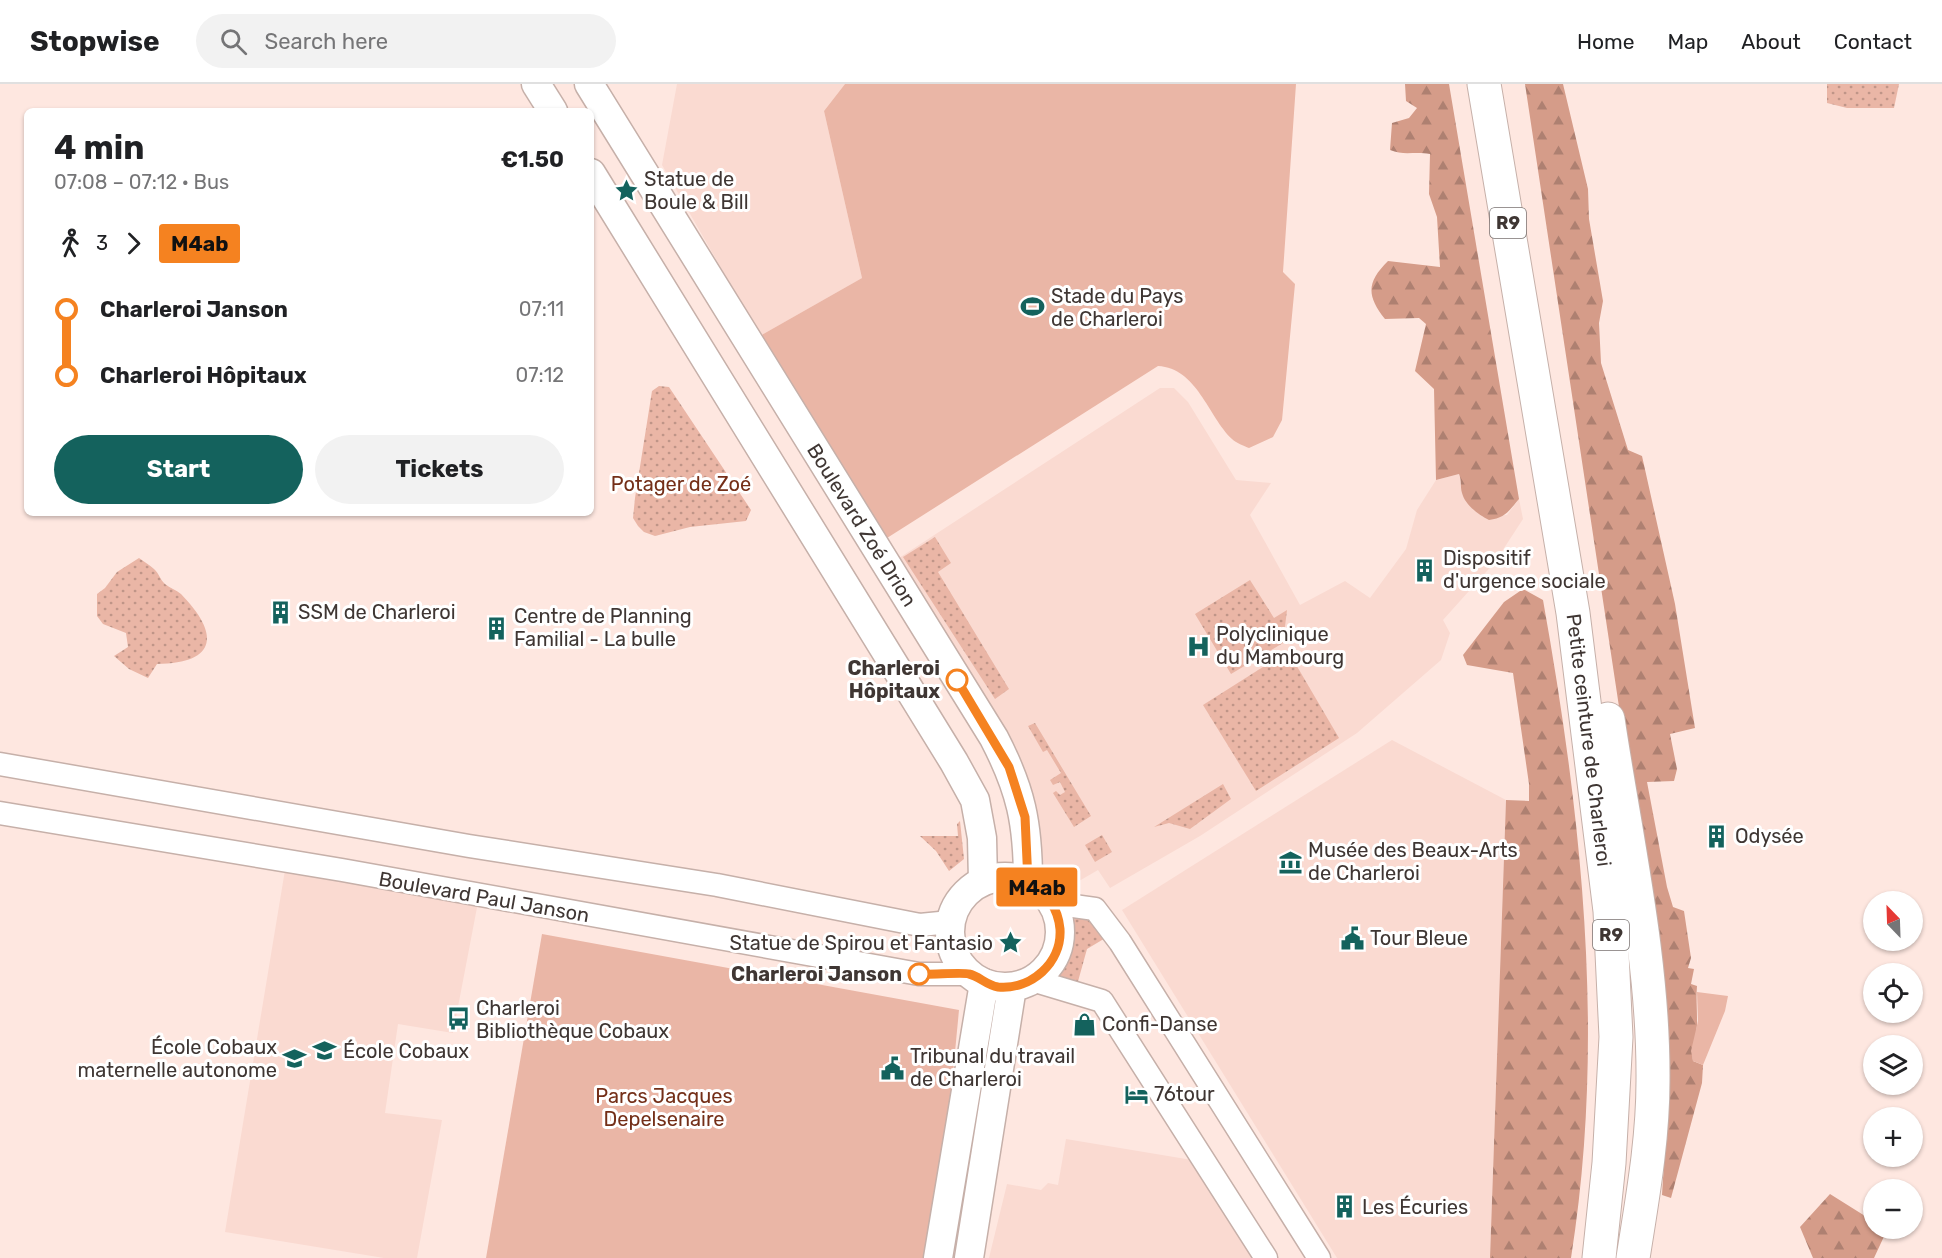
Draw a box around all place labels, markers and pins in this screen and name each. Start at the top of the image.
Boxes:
place label: Statue de Boule & Bill [644,167,749,214]
place icon: Statue de Boule & Bill [613,177,639,203]
place label: Stade du Pays de Charleroi [1051,284,1184,331]
sports icon: Stade du Pays de Charleroi [1020,294,1046,320]
place label: Dispositif d'urgence sociale [1443,546,1606,593]
building icon: Dispositif d'urgence sociale [1412,557,1438,583]
building icon: SSM de Charleroi [267,599,293,625]
place label: SSM de Charleroi [298,600,456,624]
place label: Centre de Planning Familial - La bulle [514,604,692,651]
building icon: Centre de Planning Familial - La bulle [483,615,509,641]
place label: Polyclinique du Mambourg [1216,622,1344,669]
hospital icon: Polyclinique du Mambourg [1185,633,1211,659]
place label: Charleroi Hôpitaux [848,656,940,703]
marker: Charleroi Hôpitaux [946,669,968,691]
building icon: Odysée [1704,823,1730,849]
place label: Odysée [1735,824,1804,848]
place label: Musée des Beaux-Arts de Charleroi [1308,838,1518,885]
museum icon: Musée des Beaux-Arts de Charleroi [1277,849,1303,875]
public building icon: Tour Bleue [1339,925,1365,951]
place label: Tour Bleue [1370,926,1468,950]
place icon: Statue de Spirou et Fantasio [998,930,1024,956]
place label: Statue de Spirou et Fantasio [729,931,993,955]
place label: Charleroi Janson [731,962,902,986]
marker: Charleroi Janson [908,963,930,985]
place label: Charleroi Bibliothèque Cobaux [476,996,669,1043]
bus stop icon: Charleroi Bibliothèque Cobaux [445,1006,471,1032]
shop icon: Confi-Danse [1071,1011,1097,1037]
place label: Confi-Danse [1102,1012,1218,1036]
place label: École Cobaux maternelle autonome [78,1035,277,1082]
school or university icon: École Cobaux [312,1038,338,1064]
place label: École Cobaux [343,1039,469,1063]
place label: Tribunal du travail de Charleroi [910,1044,1075,1091]
school or university icon: École Cobaux maternelle autonome [282,1045,308,1071]
public building icon: Tribunal du travail de Charleroi [879,1055,905,1081]
hotel icon: 76tour [1123,1081,1149,1107]
place label: 76tour [1154,1082,1215,1106]
building icon: Les Écuries [1331,1194,1357,1220]
place label: Les Écuries [1362,1195,1468,1219]

